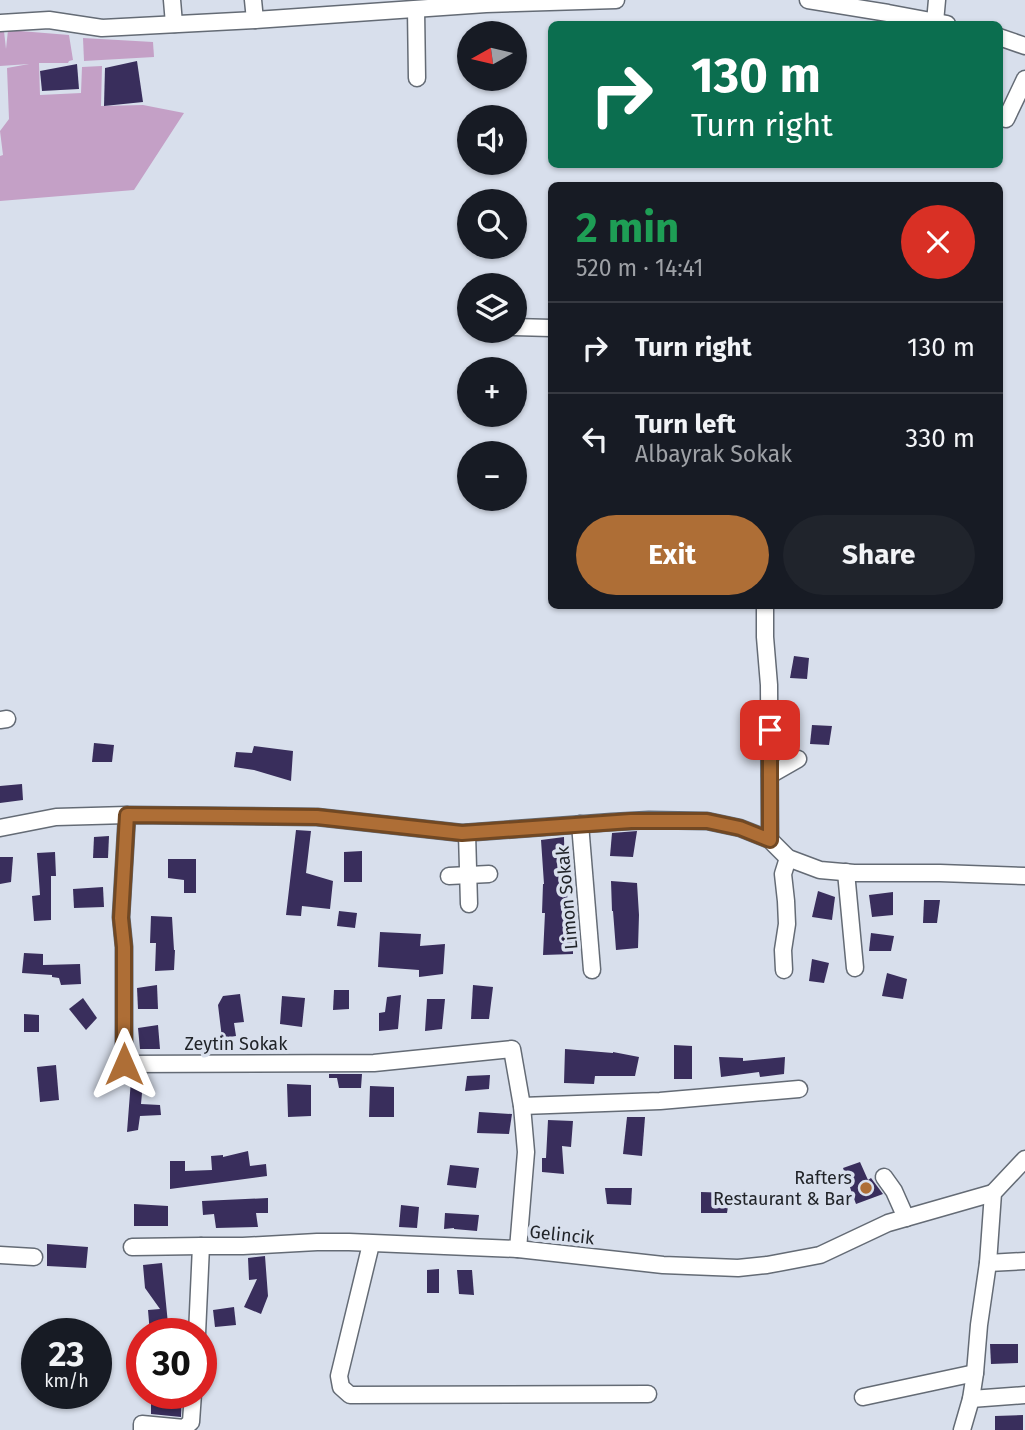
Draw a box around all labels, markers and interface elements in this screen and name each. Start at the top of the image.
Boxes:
north arrow [457,21,527,91]
map controls [457,21,527,511]
text: 130 m [691,46,821,105]
icon: right [576,49,667,140]
button: sound [457,105,527,175]
text: Turn right [691,106,833,144]
button: search [457,189,527,259]
text: 2 min [576,203,679,253]
button: close [901,205,975,279]
text: 520 m · 14:41 [576,254,703,282]
button: layers [457,273,527,343]
icon: right [576,329,614,367]
text: Turn right [635,332,752,363]
text: 130 m [907,332,975,363]
button: + [457,357,527,427]
text: Turn left [635,409,736,440]
icon: left [576,420,614,458]
text: 330 m [905,423,975,454]
text: Albayrak Sokak [635,440,792,468]
button: − [457,441,527,511]
button: Exit [576,515,769,595]
button: Share [783,515,975,595]
pin [740,700,800,760]
icon: arrive [751,711,789,749]
street label: Limon Sokak [551,845,582,951]
position arrow [87,1027,161,1101]
street label: Zeytin Sokak [185,1033,288,1055]
place label: Rafters Restaurant & Bar [713,1167,852,1210]
marker: Rafters Restaurant & Bar [858,1180,874,1196]
street label: Gelincik [529,1221,596,1249]
speed limit sign: 30 [126,1318,217,1409]
text: 23 [48,1333,85,1375]
text: km/h [44,1370,89,1392]

